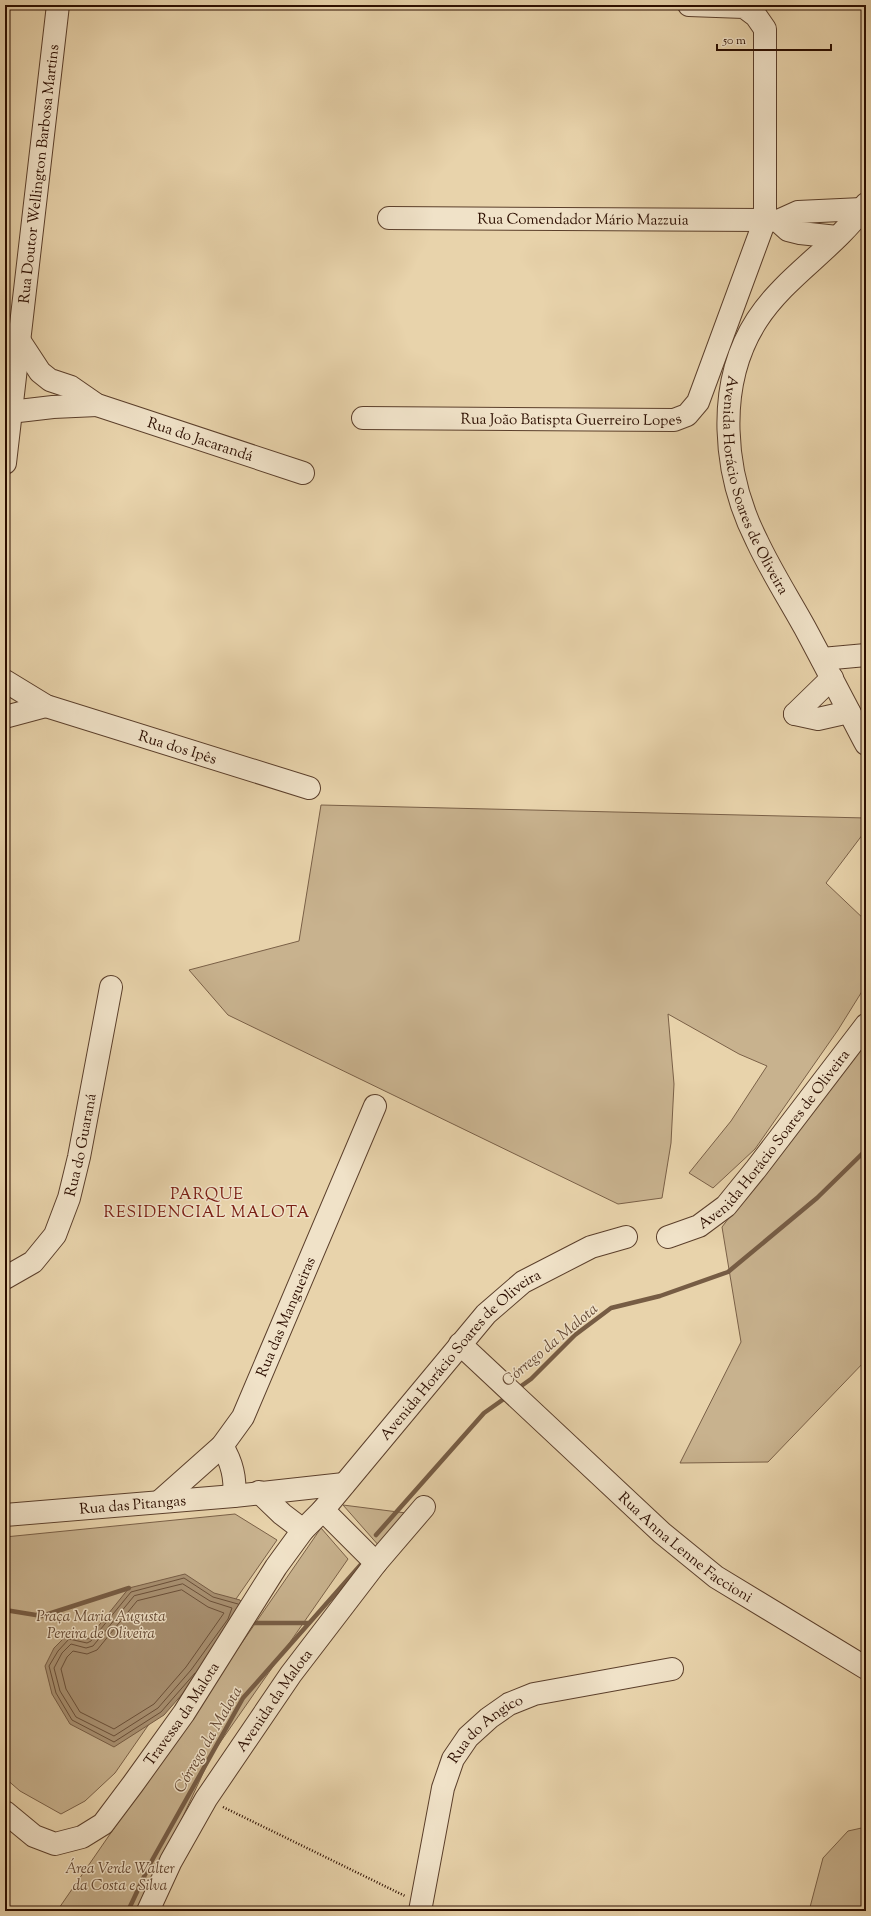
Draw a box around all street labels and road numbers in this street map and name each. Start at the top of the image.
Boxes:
street label: Rua Doutor Wellington Barbosa Martins [15,43,65,305]
street label: Rua Comendador Mário Mazzuia [477,209,689,232]
street label: Avenida Horácio Soares de Oliveira [716,374,793,599]
street label: Rua João Batispta Guerreiro Lopes [461,409,685,432]
street label: Rua do Jacarandá [144,413,256,468]
street label: Rua dos Ipês [136,726,219,771]
street label: Avenida Horácio Soares de Oliveira [694,1046,856,1235]
street label: Rua do Guaraná [61,1092,103,1199]
street label: Rua das Mangueiras [252,1254,322,1381]
street label: Avenida Horácio Soares de Oliveira [376,1265,545,1446]
street label: Rua Anna Lenne Faccioni [613,1488,756,1609]
street label: Rua das Pitangas [78,1491,187,1521]
street label: Avenida da Malota [232,1645,318,1757]
street label: Travessa da Malota [140,1659,225,1771]
street label: Rua do Angico [444,1690,526,1768]

